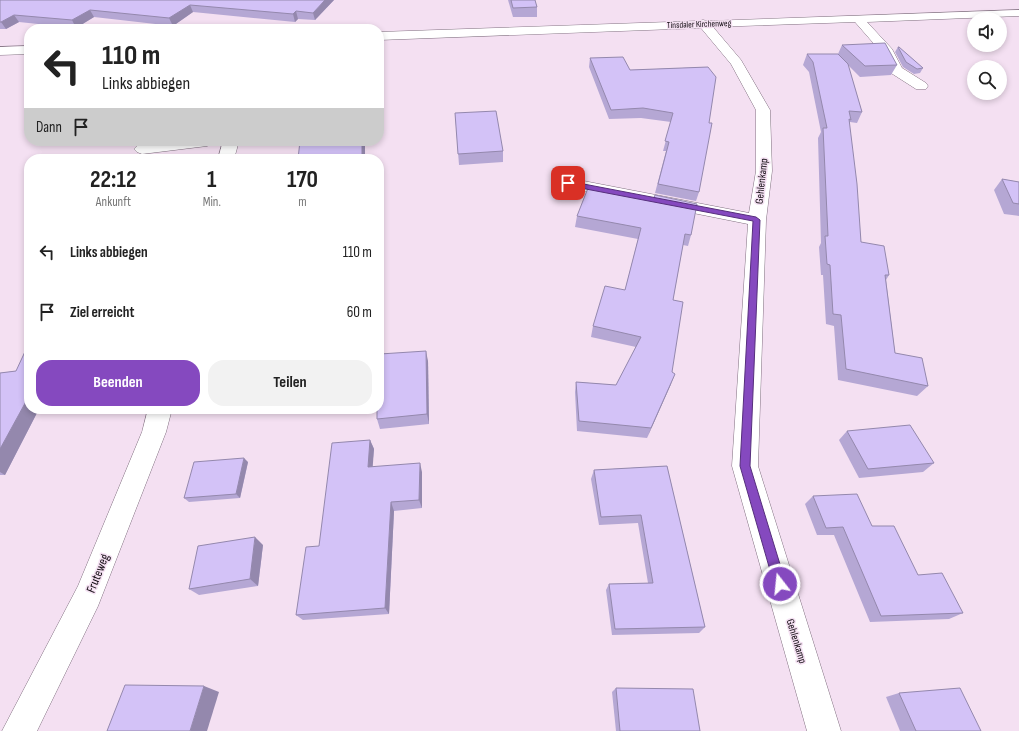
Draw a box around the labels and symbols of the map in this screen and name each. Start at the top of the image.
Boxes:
street label: Tinsdaler Kirchenweg [667,18,732,31]
street label: Gehlenkamp [753,158,770,205]
pin [551,166,585,200]
street label: Fruteweg [83,551,113,595]
position arrow [759,563,801,605]
street label: Gehlenkamp [784,617,809,665]

